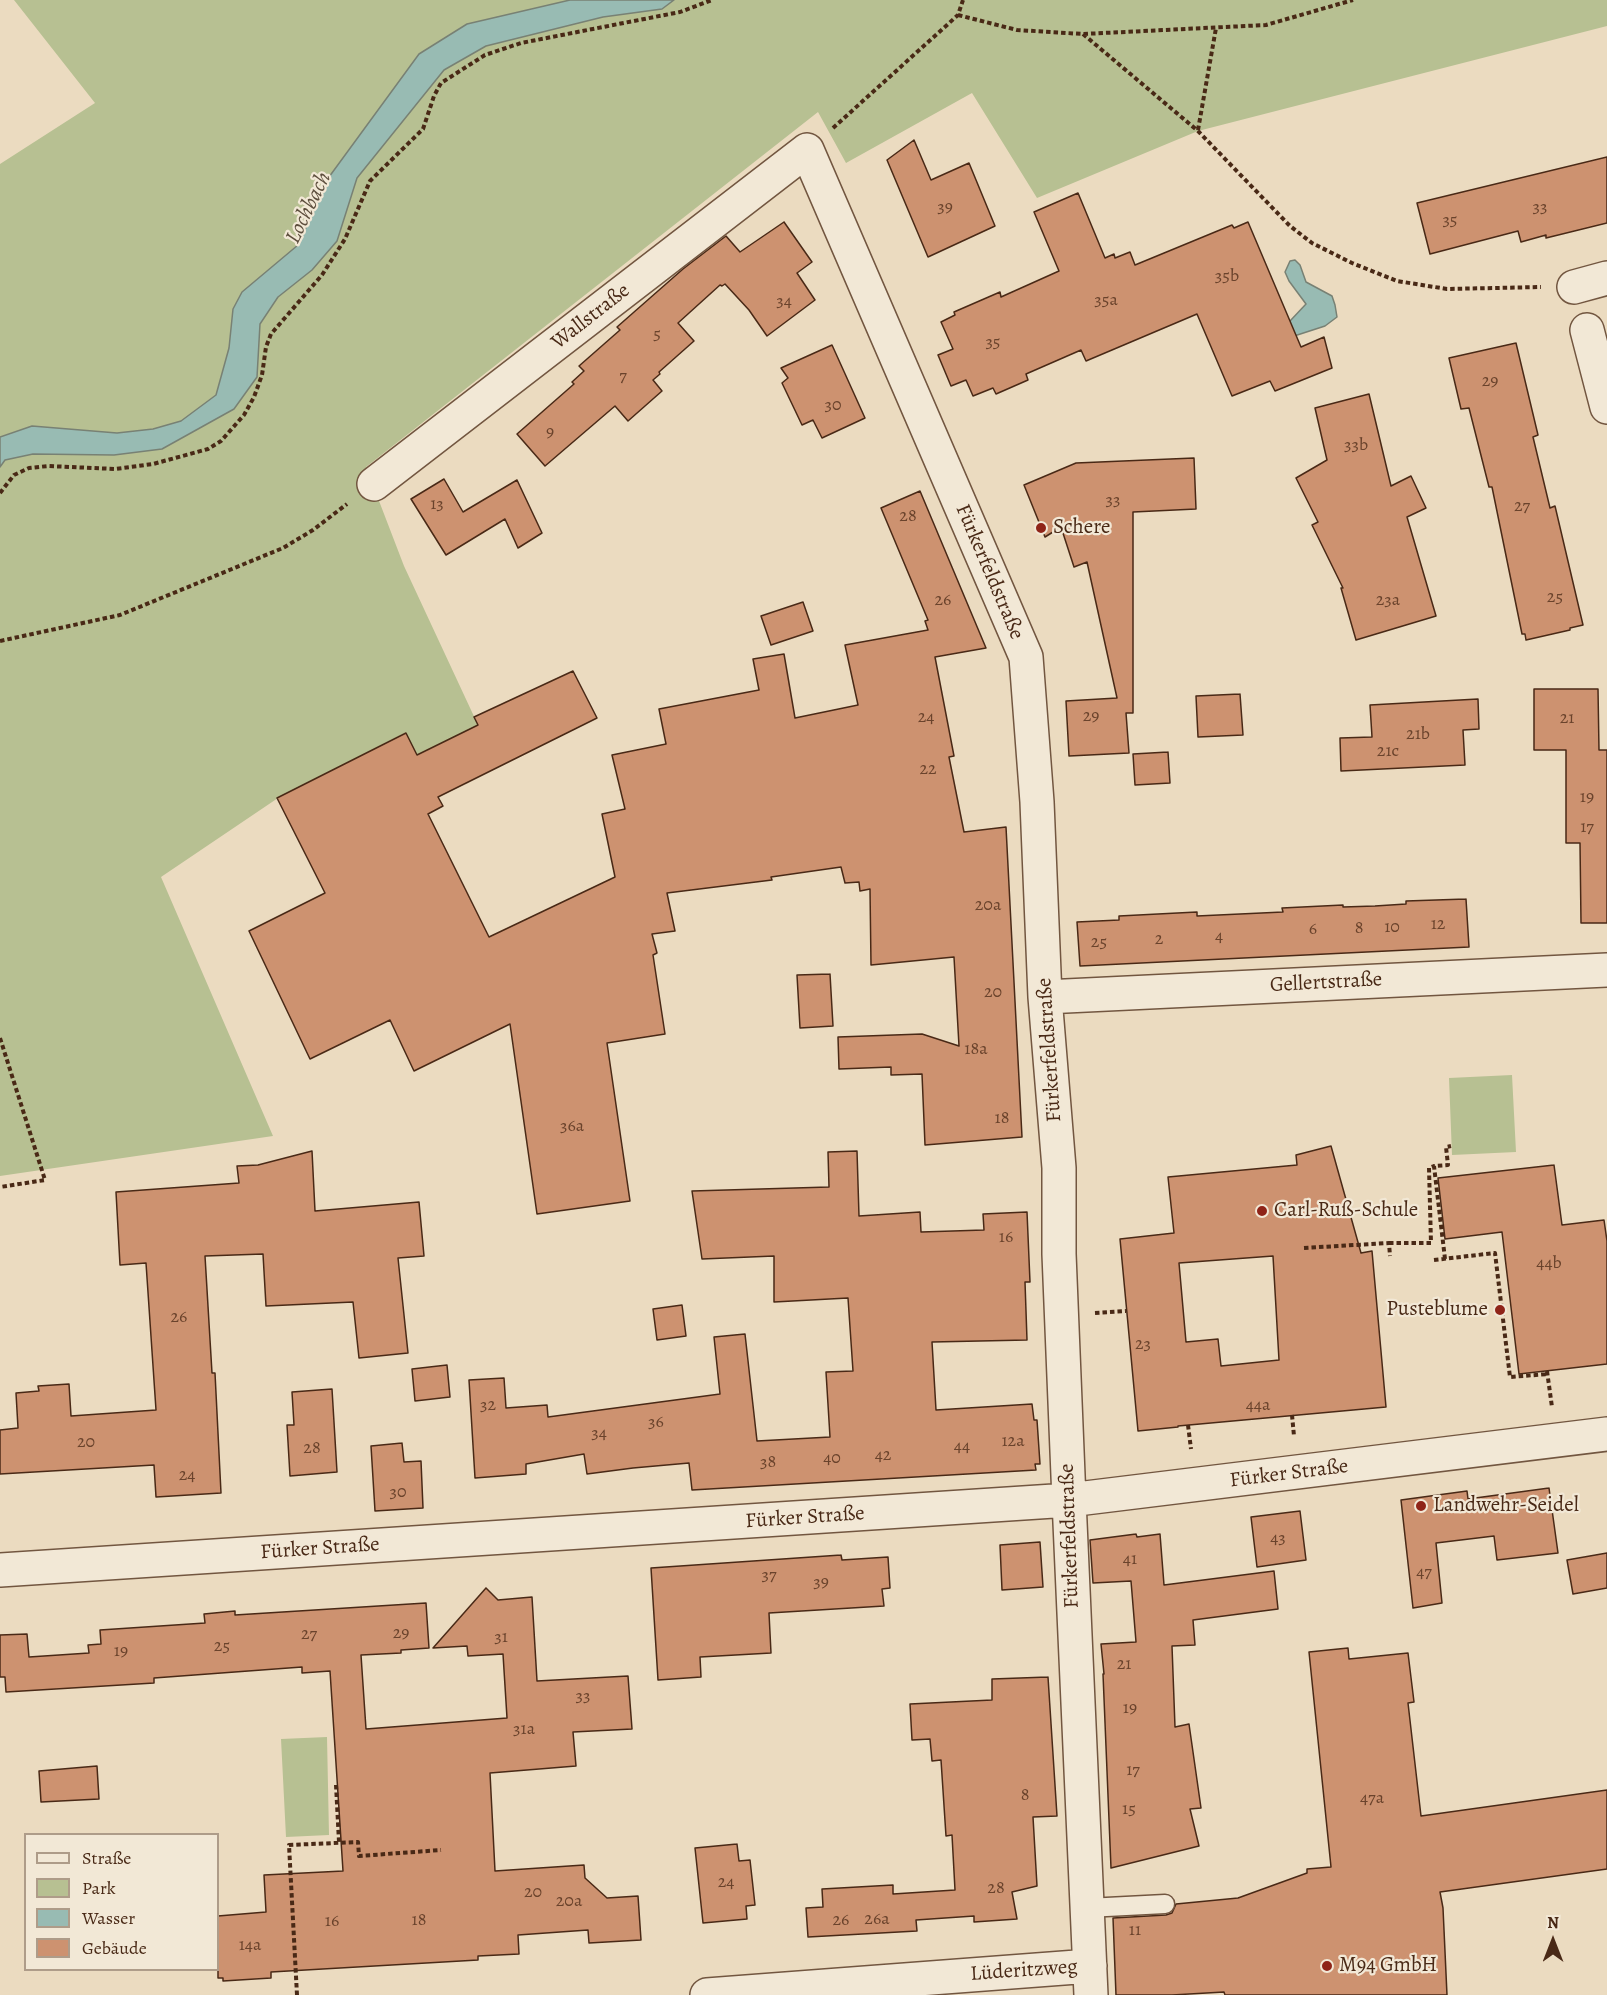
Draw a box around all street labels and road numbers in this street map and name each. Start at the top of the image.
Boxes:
street label: Wallstraße [547,279,635,355]
street label: Fürkerfeldstraße [949,500,1029,644]
street label: Gellertstraße [1269,967,1383,999]
street label: Fürkerfeldstraße [1032,977,1068,1123]
street label: Fürker Straße [1228,1454,1350,1494]
street label: Fürkerfeldstraße [1055,1463,1085,1609]
street label: Fürker Straße [745,1501,865,1535]
street label: Fürker Straße [260,1532,380,1566]
street label: Lüderitzweg [970,1955,1078,1987]

